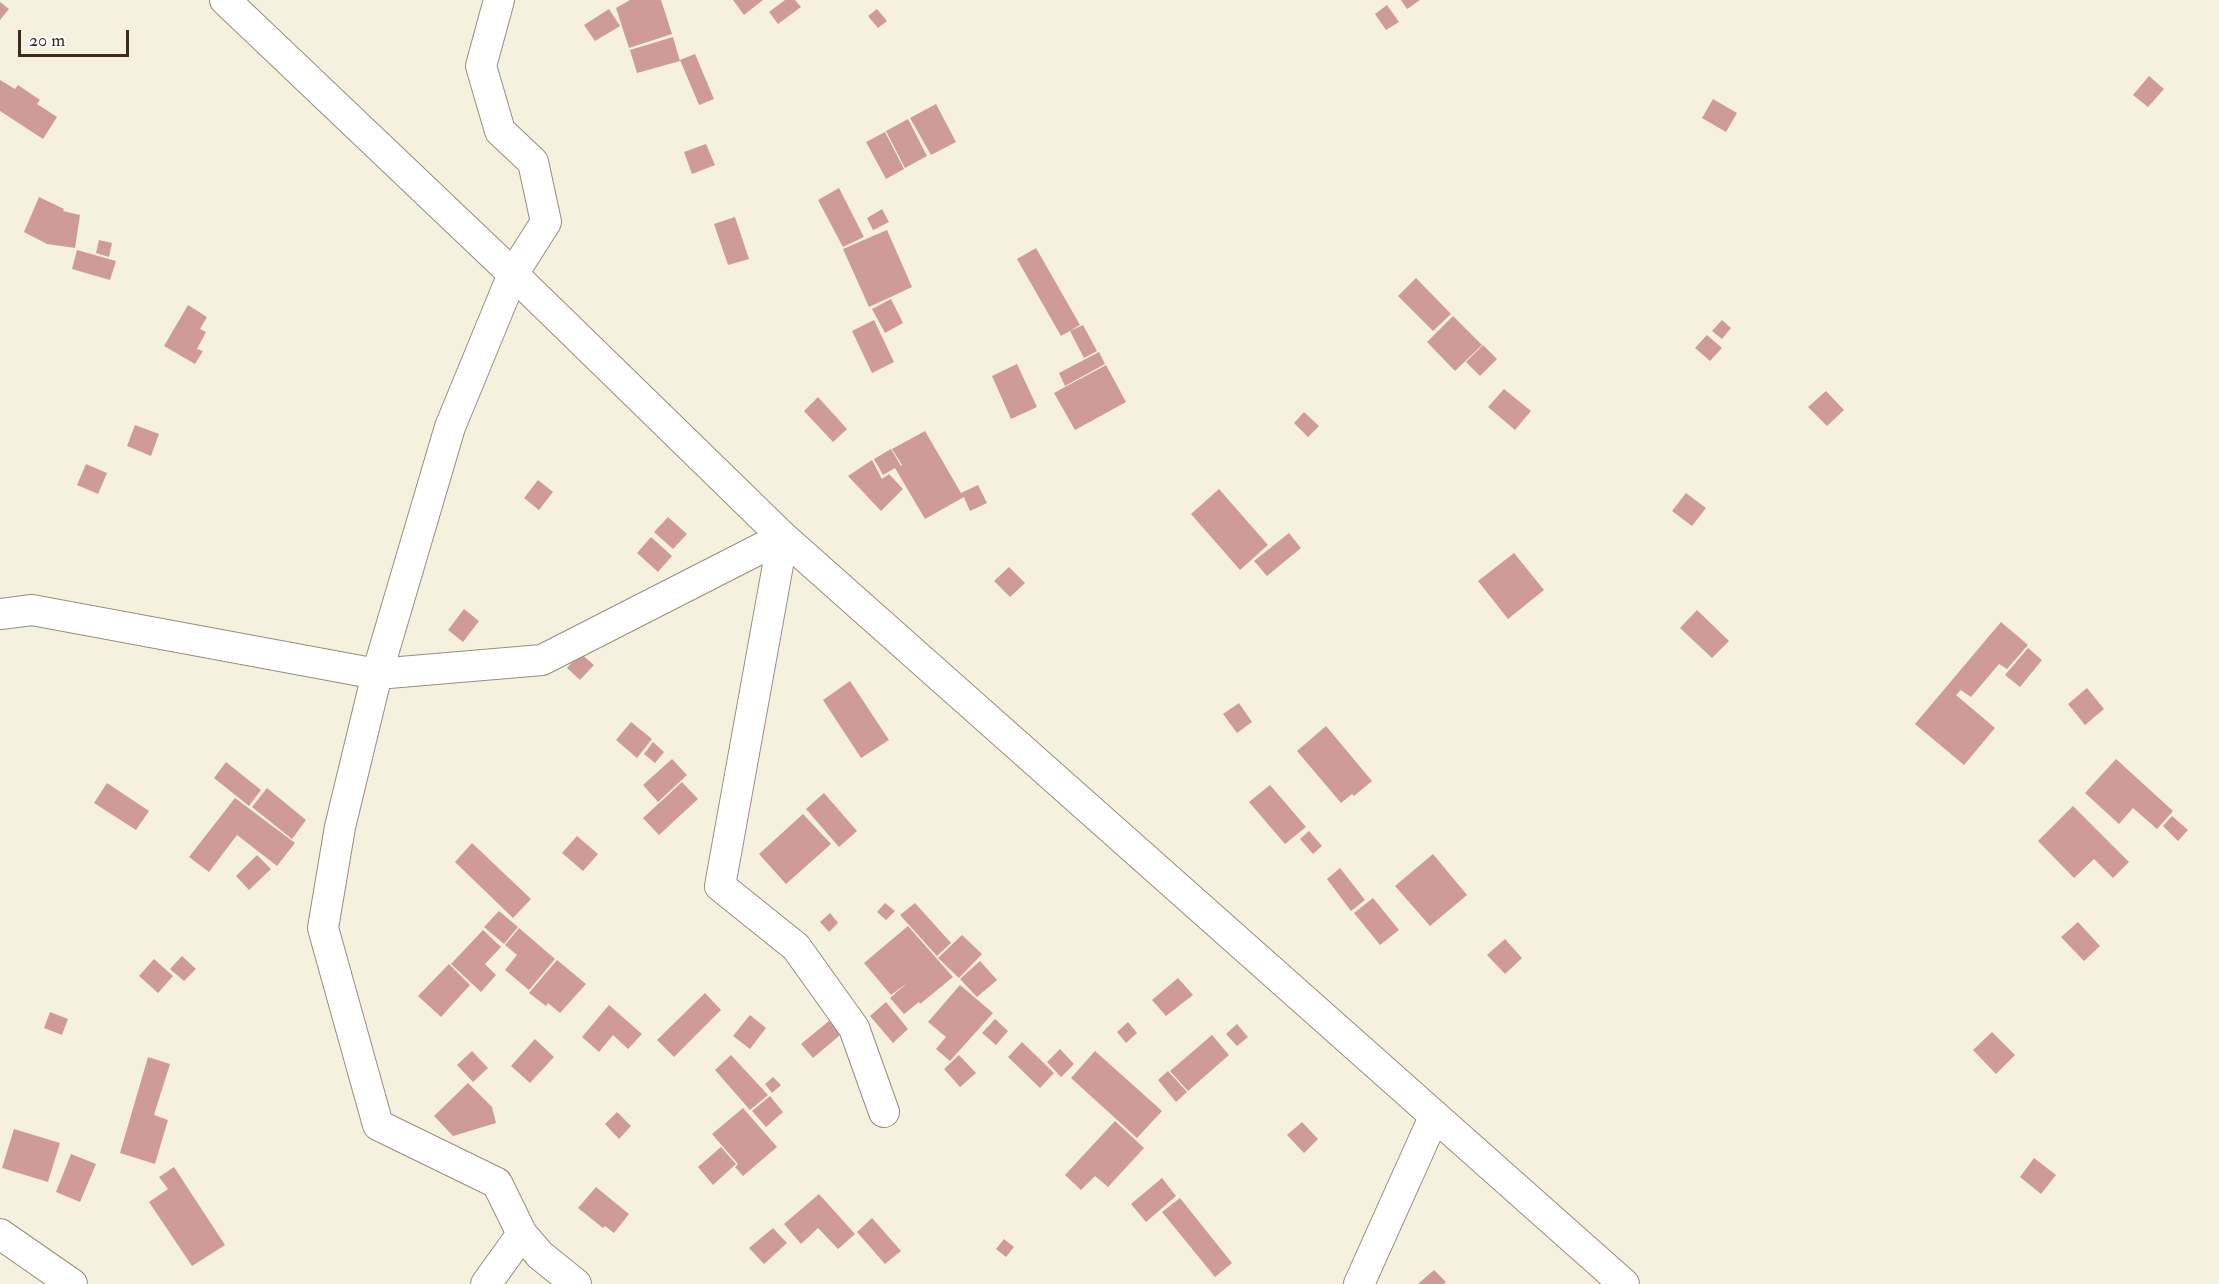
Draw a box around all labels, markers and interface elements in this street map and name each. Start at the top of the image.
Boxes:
scale bar [21,18,132,56]
text: 20 m [29,29,65,52]

